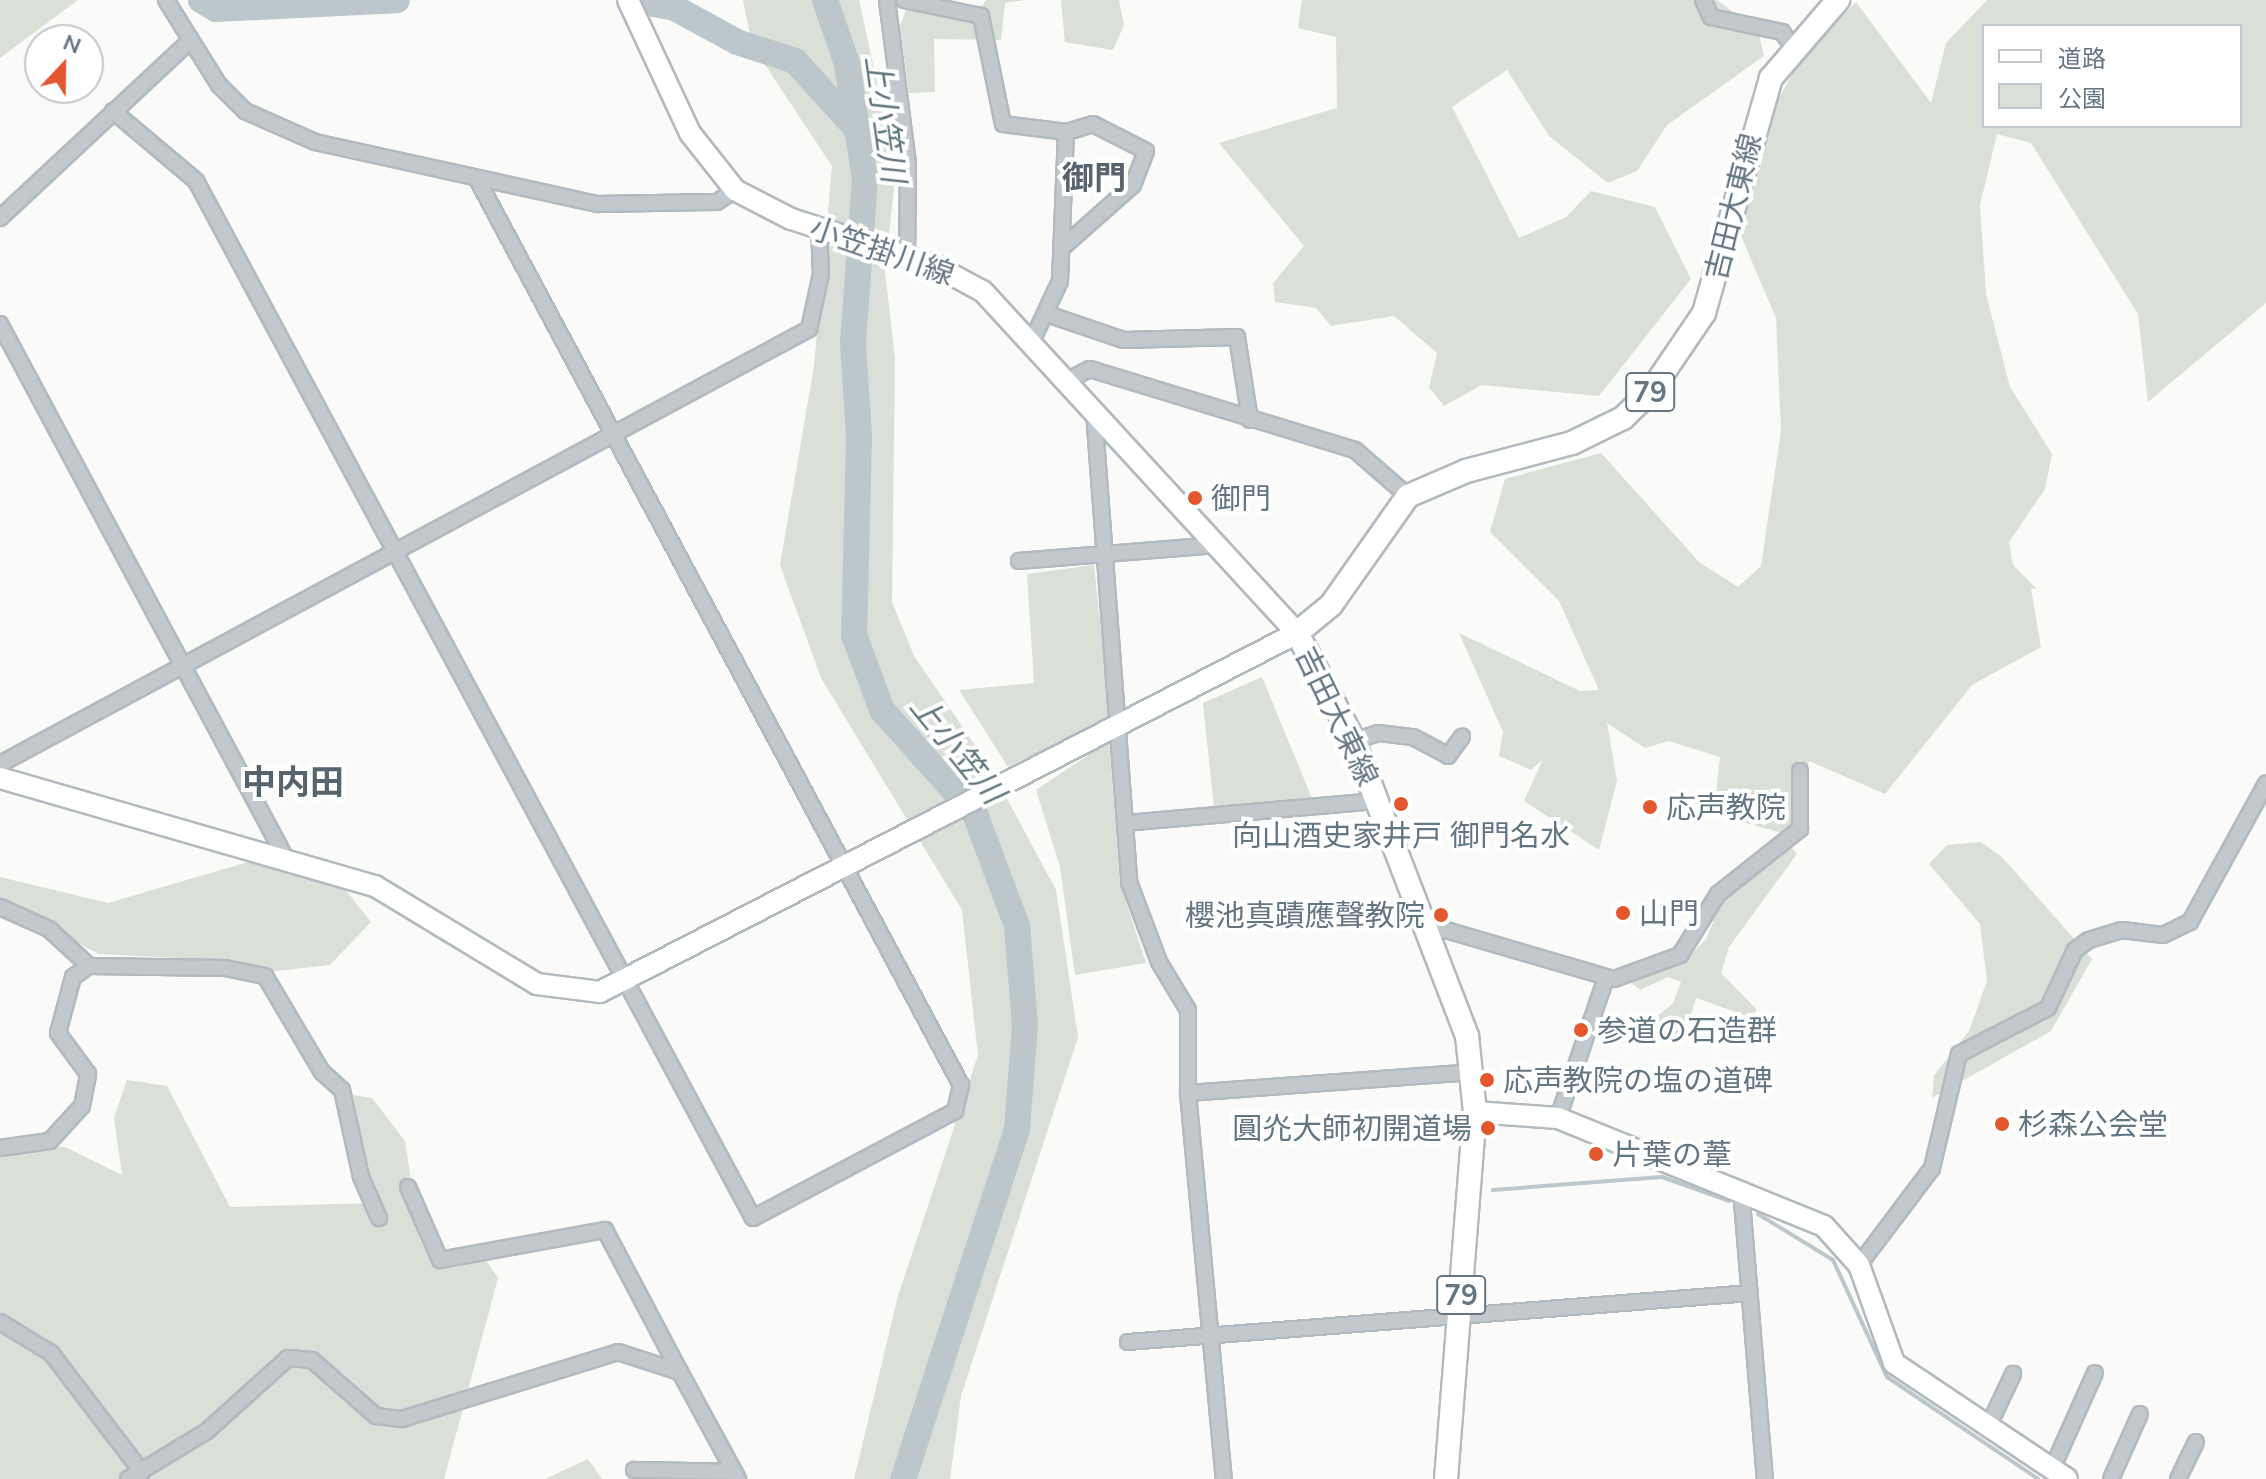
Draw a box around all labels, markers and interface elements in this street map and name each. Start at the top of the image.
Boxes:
north arrow [24,24,104,104]
legend [1982,24,2242,128]
text: N [59,28,85,60]
text: 道路 [2058,43,2106,73]
water label: 上小笠川 [858,53,914,185]
text: 公園 [2058,83,2106,113]
street label: 吉田大東線 [1697,130,1769,284]
district label: 御門 [1062,158,1126,196]
street label: 小笠掛川線 [805,210,959,292]
road number: 79 [1624,368,1676,416]
place label: 御門 [1211,480,1271,516]
marker: 御門 [1186,489,1204,507]
street label: 吉田大東線 [1288,641,1386,791]
water label: 上小笠川 [903,687,1013,811]
district label: 中内田 [242,762,344,802]
place label: 応声教院 [1666,789,1786,825]
marker: 向山酒史家井戸 御門名水 [1392,795,1410,813]
marker: 応声教院 [1641,798,1659,816]
place label: 向山酒史家井戸 御門名水 [1232,817,1570,853]
place label: 山門 [1639,895,1699,931]
place label: 櫻池真蹟應聲教院 [1185,897,1425,933]
marker: 山門 [1614,904,1632,922]
marker: 櫻池真蹟應聲教院 [1432,906,1450,924]
place label: 参道の石造群 [1597,1012,1777,1048]
marker: 参道の石造群 [1572,1021,1590,1039]
place label: 応声教院の塩の道碑 [1503,1062,1773,1098]
marker: 応声教院の塩の道碑 [1478,1071,1496,1089]
place label: 杉森公会堂 [2018,1106,2168,1142]
place label: 圓灮大師初開道場 [1232,1110,1472,1146]
marker: 杉森公会堂 [1993,1115,2011,1133]
marker: 圓灮大師初開道場 [1479,1119,1497,1137]
place label: 片葉の葦 [1612,1136,1732,1172]
marker: 片葉の葦 [1587,1145,1605,1163]
road number: 79 [1435,1271,1487,1319]

